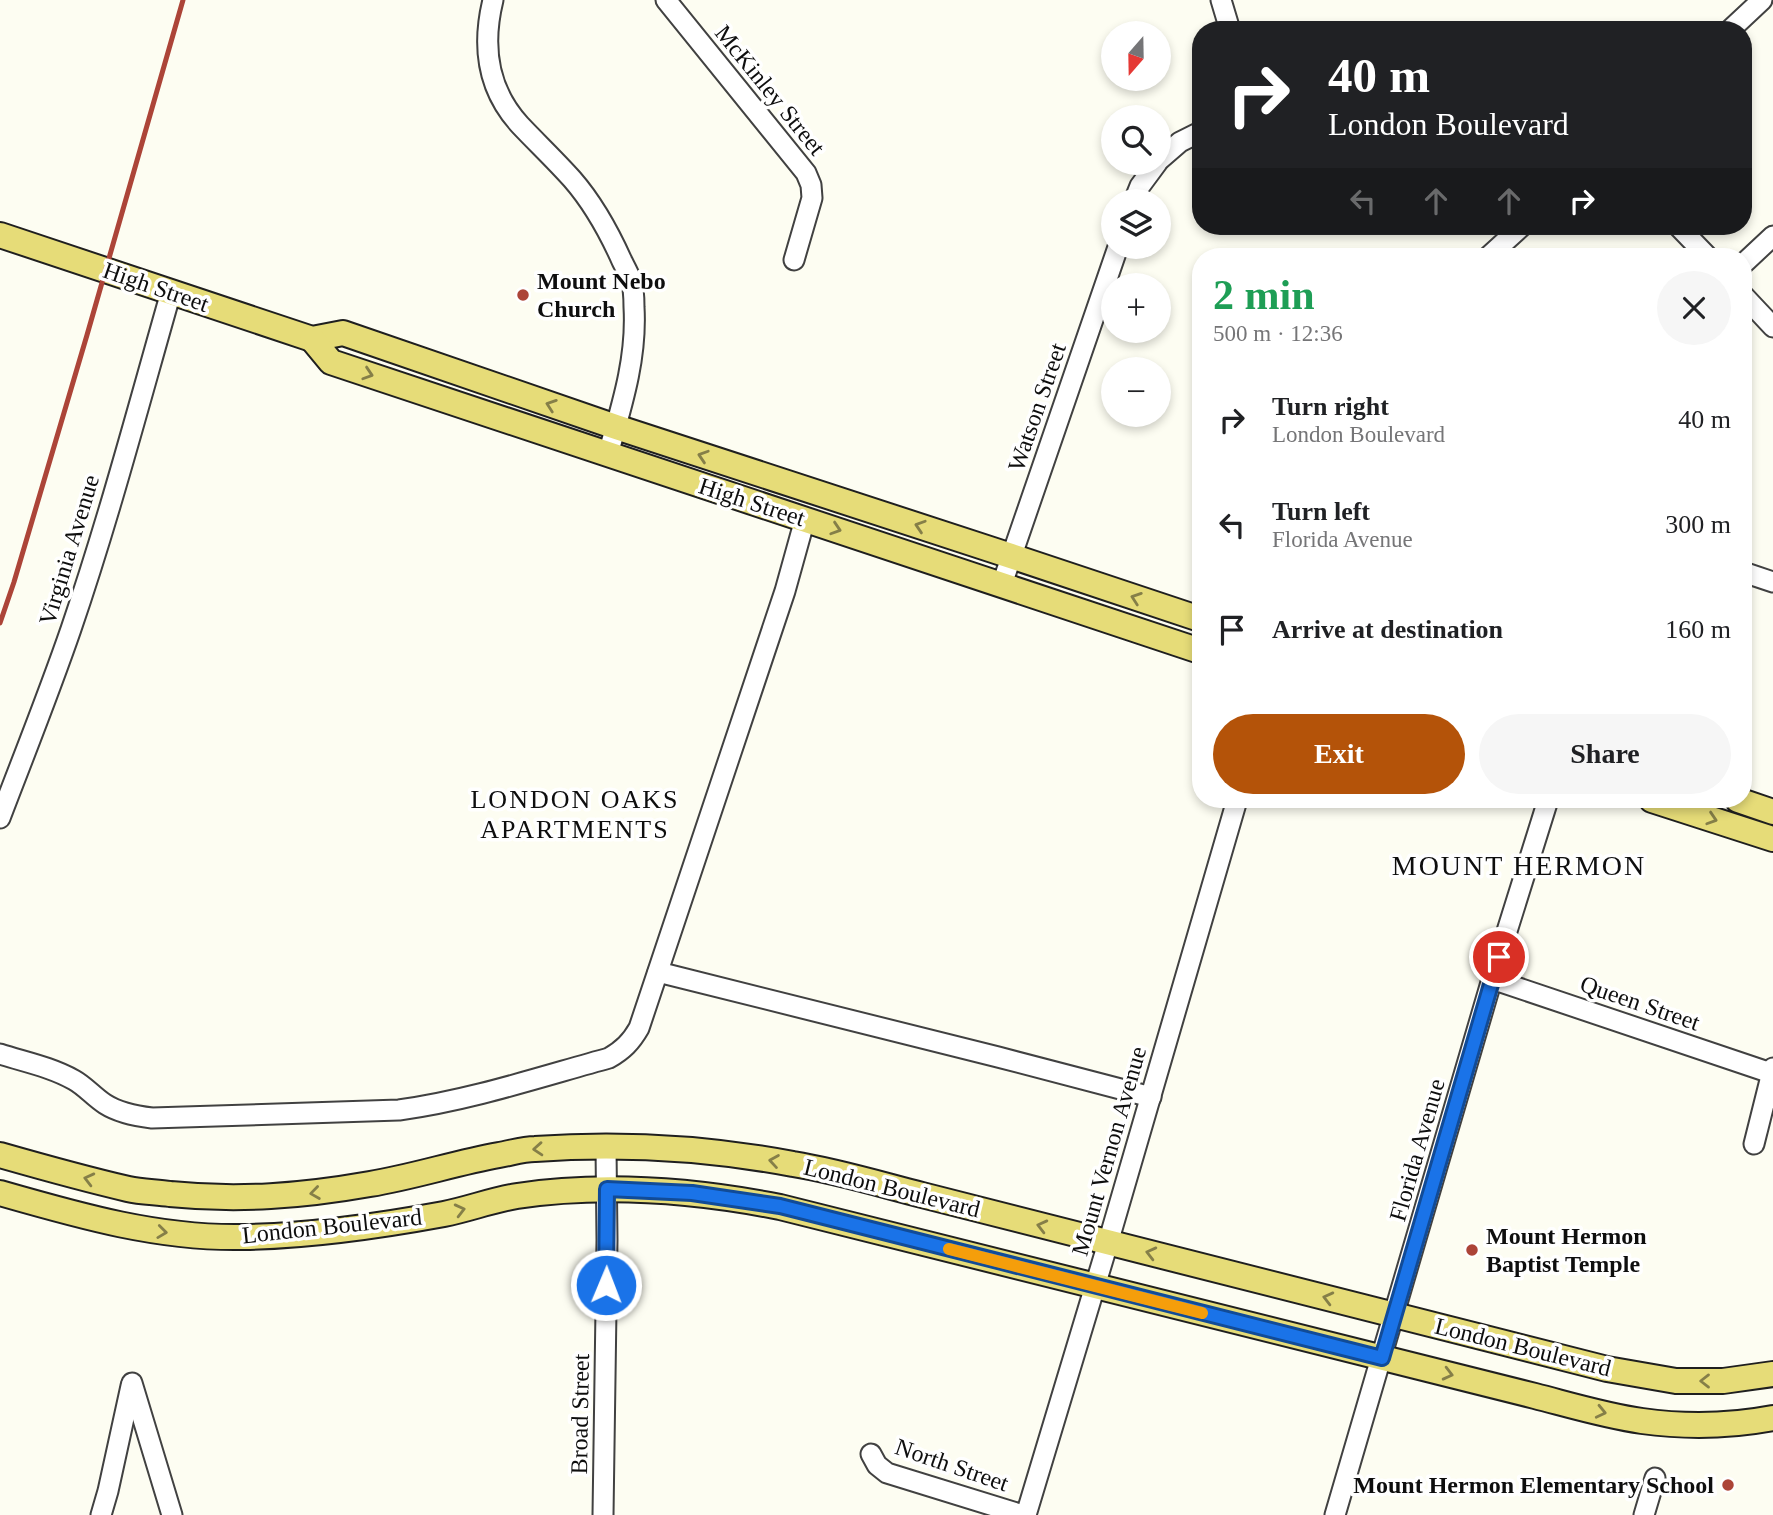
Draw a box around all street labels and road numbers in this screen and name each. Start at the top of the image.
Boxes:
street label: McKinley Street [710,20,830,160]
street label: High Street [100,257,213,317]
street label: Watson Street [1003,339,1071,474]
street label: Virginia Avenue [34,472,104,628]
street label: High Street [696,473,809,531]
street label: Queen Street [1577,970,1703,1036]
street label: Mount Vernon Avenue [1067,1043,1151,1259]
street label: Florida Avenue [1384,1076,1450,1224]
street label: London Boulevard [801,1154,983,1222]
street label: London Boulevard [241,1204,423,1248]
street label: London Boulevard [1432,1313,1614,1381]
street label: Broad Street [566,1353,594,1475]
street label: North Street [892,1434,1012,1497]

